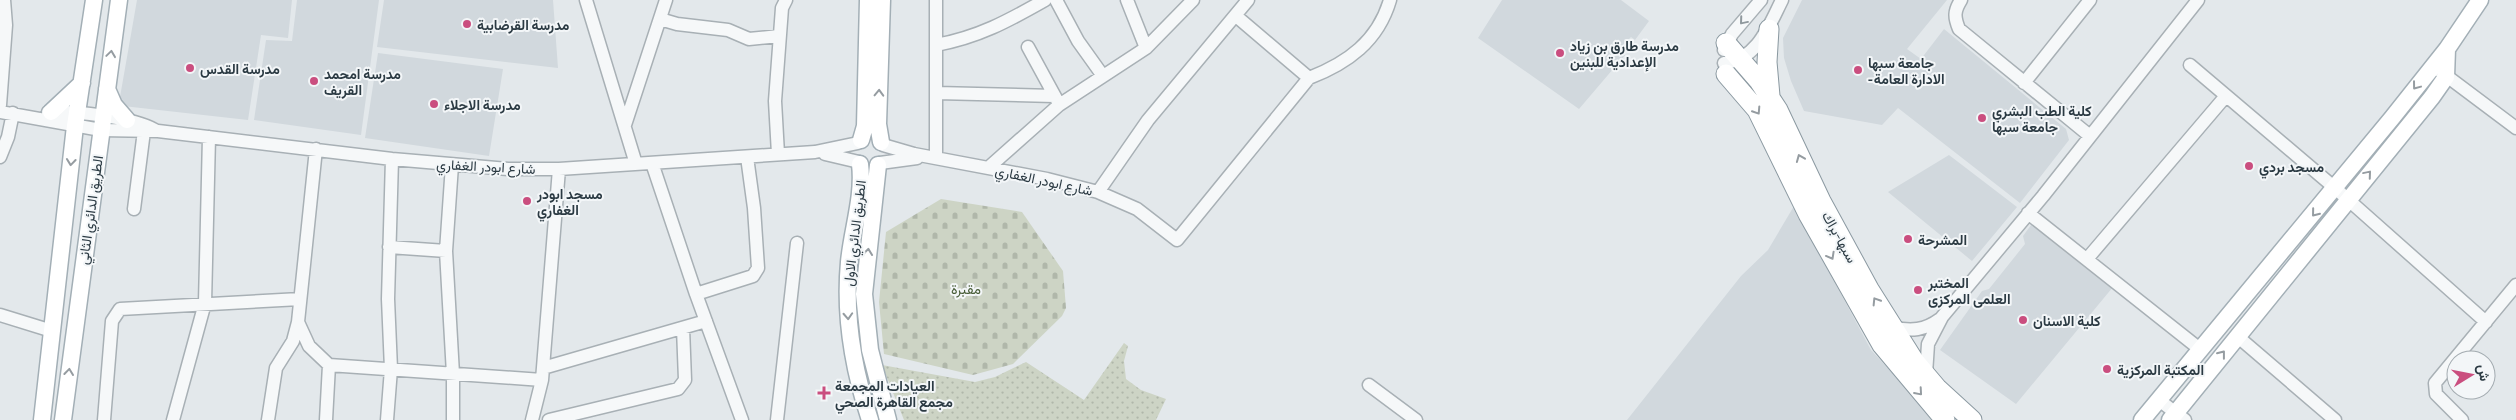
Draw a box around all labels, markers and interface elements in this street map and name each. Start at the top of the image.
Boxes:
one-way arrow [1740,15,1749,24]
place label: مدرسة القرضابية [477,16,570,34]
marker: مدرسة القرضابية [461,18,473,30]
place label: مدرسة طارق بن زياد الإعدادية للبنين [1570,37,1679,72]
marker: مدرسة طارق بن زياد الإعدادية للبنين [1554,47,1566,59]
one-way arrow [105,50,116,58]
place label: جامعة سبها -الادارة العامة [1868,54,1945,88]
place label: مدرسة القدس [200,60,280,78]
marker: مدرسة القدس [184,62,196,74]
marker: جامعة سبها -الادارة العامة [1852,64,1864,76]
place label: مدرسة امحمد القريف [324,65,401,99]
marker: مدرسة امحمد القريف [308,75,320,87]
one-way arrow [2413,80,2422,90]
one-way arrow [874,89,884,97]
place label: مدرسة الاجلاء [444,96,521,114]
marker: مدرسة الاجلاء [428,98,440,110]
place label: كلية الطب البشري جامعة سبها [1992,102,2092,136]
one-way arrow [1751,105,1760,115]
marker: كلية الطب البشري جامعة سبها [1976,112,1988,124]
street label: الطريق الدائري الثاني [74,154,110,266]
one-way arrow [1795,154,1806,163]
street label: شارع ابودر الغفاري [436,155,536,181]
one-way arrow [66,158,77,166]
place label: مسجد بردي [2259,158,2325,179]
marker: مسجد بردي [2243,160,2255,172]
street label: شارع ابودر الغفاري [993,161,1094,203]
one-way arrow [2363,170,2372,179]
street label: الطريق الدائري الاول [839,179,873,288]
place label: مسجد ابودر الغفاري [536,185,603,222]
marker: مسجد ابودر الغفاري [521,195,533,207]
street label: سبها-براك [1818,208,1861,266]
one-way arrow [2311,208,2320,217]
place label: المشرحة [1918,231,1967,249]
marker: المشرحة [1902,233,1914,245]
one-way arrow [862,247,873,255]
one-way arrow [1825,250,1835,259]
place label: المختبر العلمى المركزى [1927,274,2011,308]
park label: مقبرة [951,280,981,298]
marker: المختبر العلمى المركزى [1912,284,1924,296]
one-way arrow [1873,297,1883,306]
place label: كلية الاسنان [2033,312,2101,330]
one-way arrow [843,313,854,321]
marker: كلية الاسنان [2017,314,2029,326]
one-way arrow [2216,350,2225,360]
north arrow [2446,350,2496,400]
place label: المكتبة المركزية [2117,361,2204,379]
marker: المكتبة المركزية [2101,363,2113,375]
text: ش [2473,363,2494,383]
one-way arrow [63,367,74,375]
place label: العيادات المجمعة مجمع القاهرة الصحي [835,377,953,414]
marker: العيادات المجمعة مجمع القاهرة الصحي [817,386,831,400]
one-way arrow [1913,386,1922,395]

